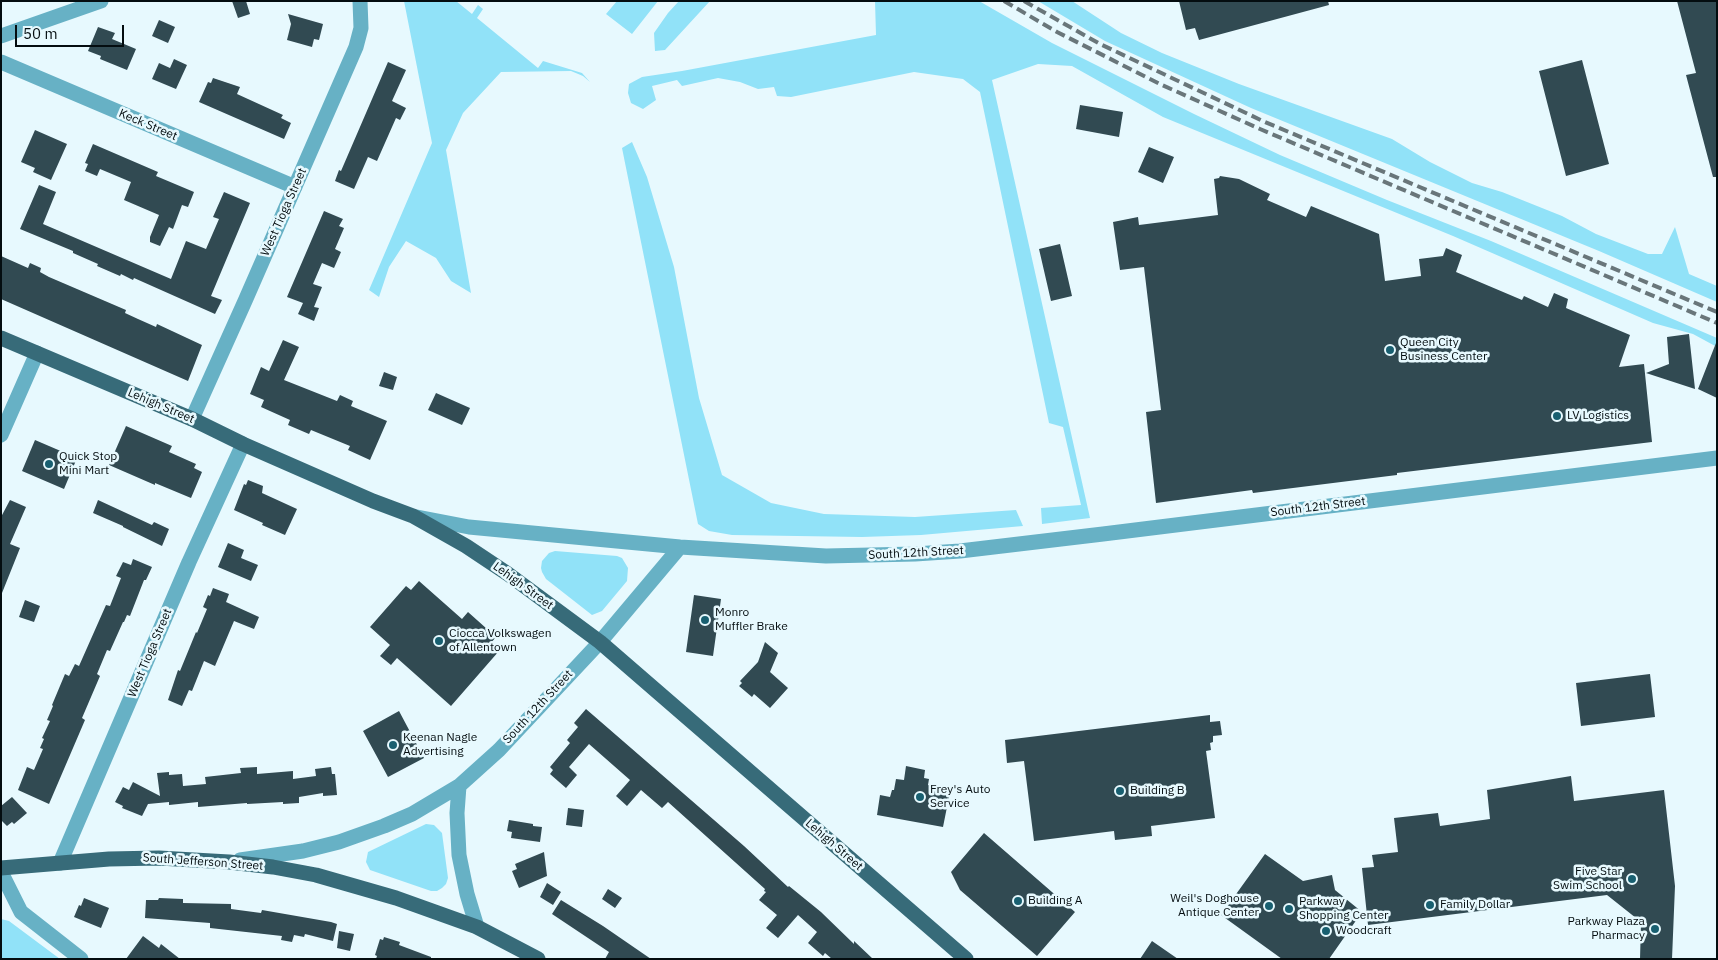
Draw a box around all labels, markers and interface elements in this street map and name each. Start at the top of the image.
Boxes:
scale bar [18,15,126,47]
text: 50 m [23,24,58,43]
street label: Keck Street [117,106,179,144]
street label: West Tioga Street [258,166,310,258]
place label: Queen City Business Center [1400,336,1487,364]
marker: Queen City Business Center [1384,344,1396,356]
street label: Lehigh Street [125,385,197,427]
place label: LV Logistics [1567,409,1629,423]
marker: LV Logistics [1551,410,1563,422]
place label: Quick Stop Mini Mart [59,450,117,478]
marker: Quick Stop Mini Mart [43,458,55,470]
street label: South 12th Street [1270,494,1366,520]
street label: South 12th Street [868,543,964,563]
street label: Lehigh Street [490,559,556,613]
street label: West Tioga Street [125,606,175,700]
place label: Monro Muffler Brake [715,606,788,634]
marker: Monro Muffler Brake [699,614,711,626]
place label: Ciocca Volkswagen of Allentown [449,627,551,655]
marker: Ciocca Volkswagen of Allentown [433,635,445,647]
street label: South 12th Street [500,667,576,747]
place label: Keenan Nagle Advertising [403,731,477,759]
marker: Keenan Nagle Advertising [387,739,399,751]
place label: Frey's Auto Service [930,783,991,811]
place label: Building B [1130,784,1185,798]
marker: Building B [1114,785,1126,797]
marker: Frey's Auto Service [914,791,926,803]
street label: Lehigh Street [802,816,866,874]
street label: South Jefferson Street [142,851,264,873]
place label: Five Star Swim School [1553,865,1622,893]
marker: Five Star Swim School [1626,873,1638,885]
place label: Weil's Doghouse Antique Center [1170,892,1259,920]
place label: Building A [1028,894,1083,908]
marker: Building A [1012,895,1024,907]
place label: Parkway Shopping Center [1299,895,1388,923]
place label: Family Dollar [1440,898,1510,912]
marker: Family Dollar [1424,899,1436,911]
marker: Weil's Doghouse Antique Center [1263,900,1275,912]
marker: Parkway Shopping Center [1283,903,1295,915]
place label: Parkway Plaza Pharmacy [1568,915,1645,943]
marker: Parkway Plaza Pharmacy [1649,923,1661,935]
place label: Woodcraft [1336,924,1392,938]
marker: Woodcraft [1320,925,1332,937]

